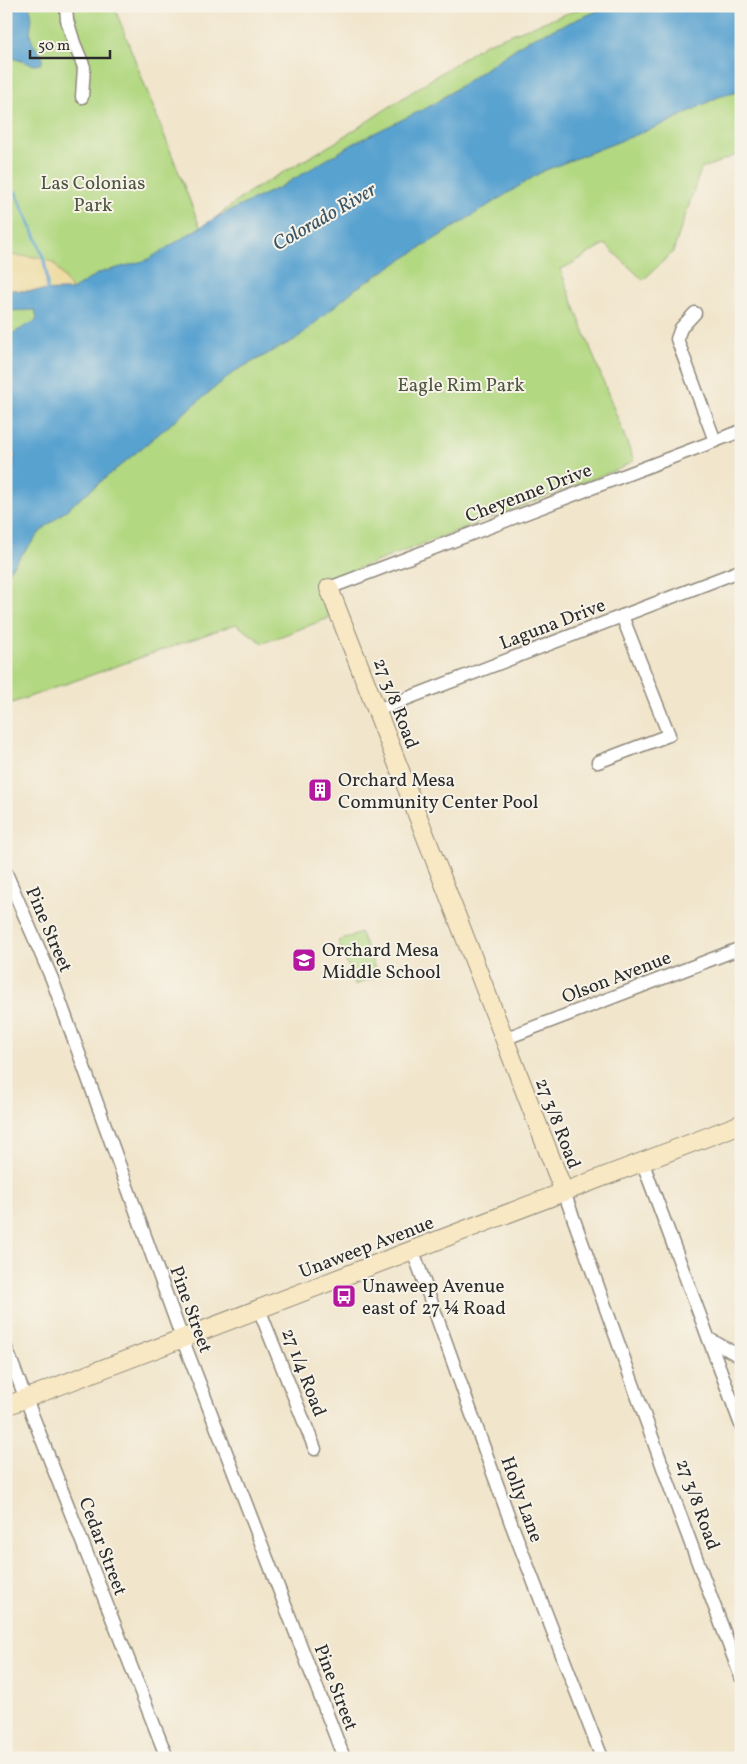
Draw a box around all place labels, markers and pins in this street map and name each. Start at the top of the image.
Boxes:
place label: Orchard Mesa Community Center Pool [338,768,539,816]
building icon: Orchard Mesa Community Center Pool [307,777,333,803]
place label: Orchard Mesa Middle School [322,938,441,986]
school or university icon: Orchard Mesa Middle School [291,947,317,973]
place label: Unaweep Avenue east of 27 ¼ Road [362,1274,506,1322]
bus stop icon: Unaweep Avenue east of 27 ¼ Road [331,1283,357,1309]

